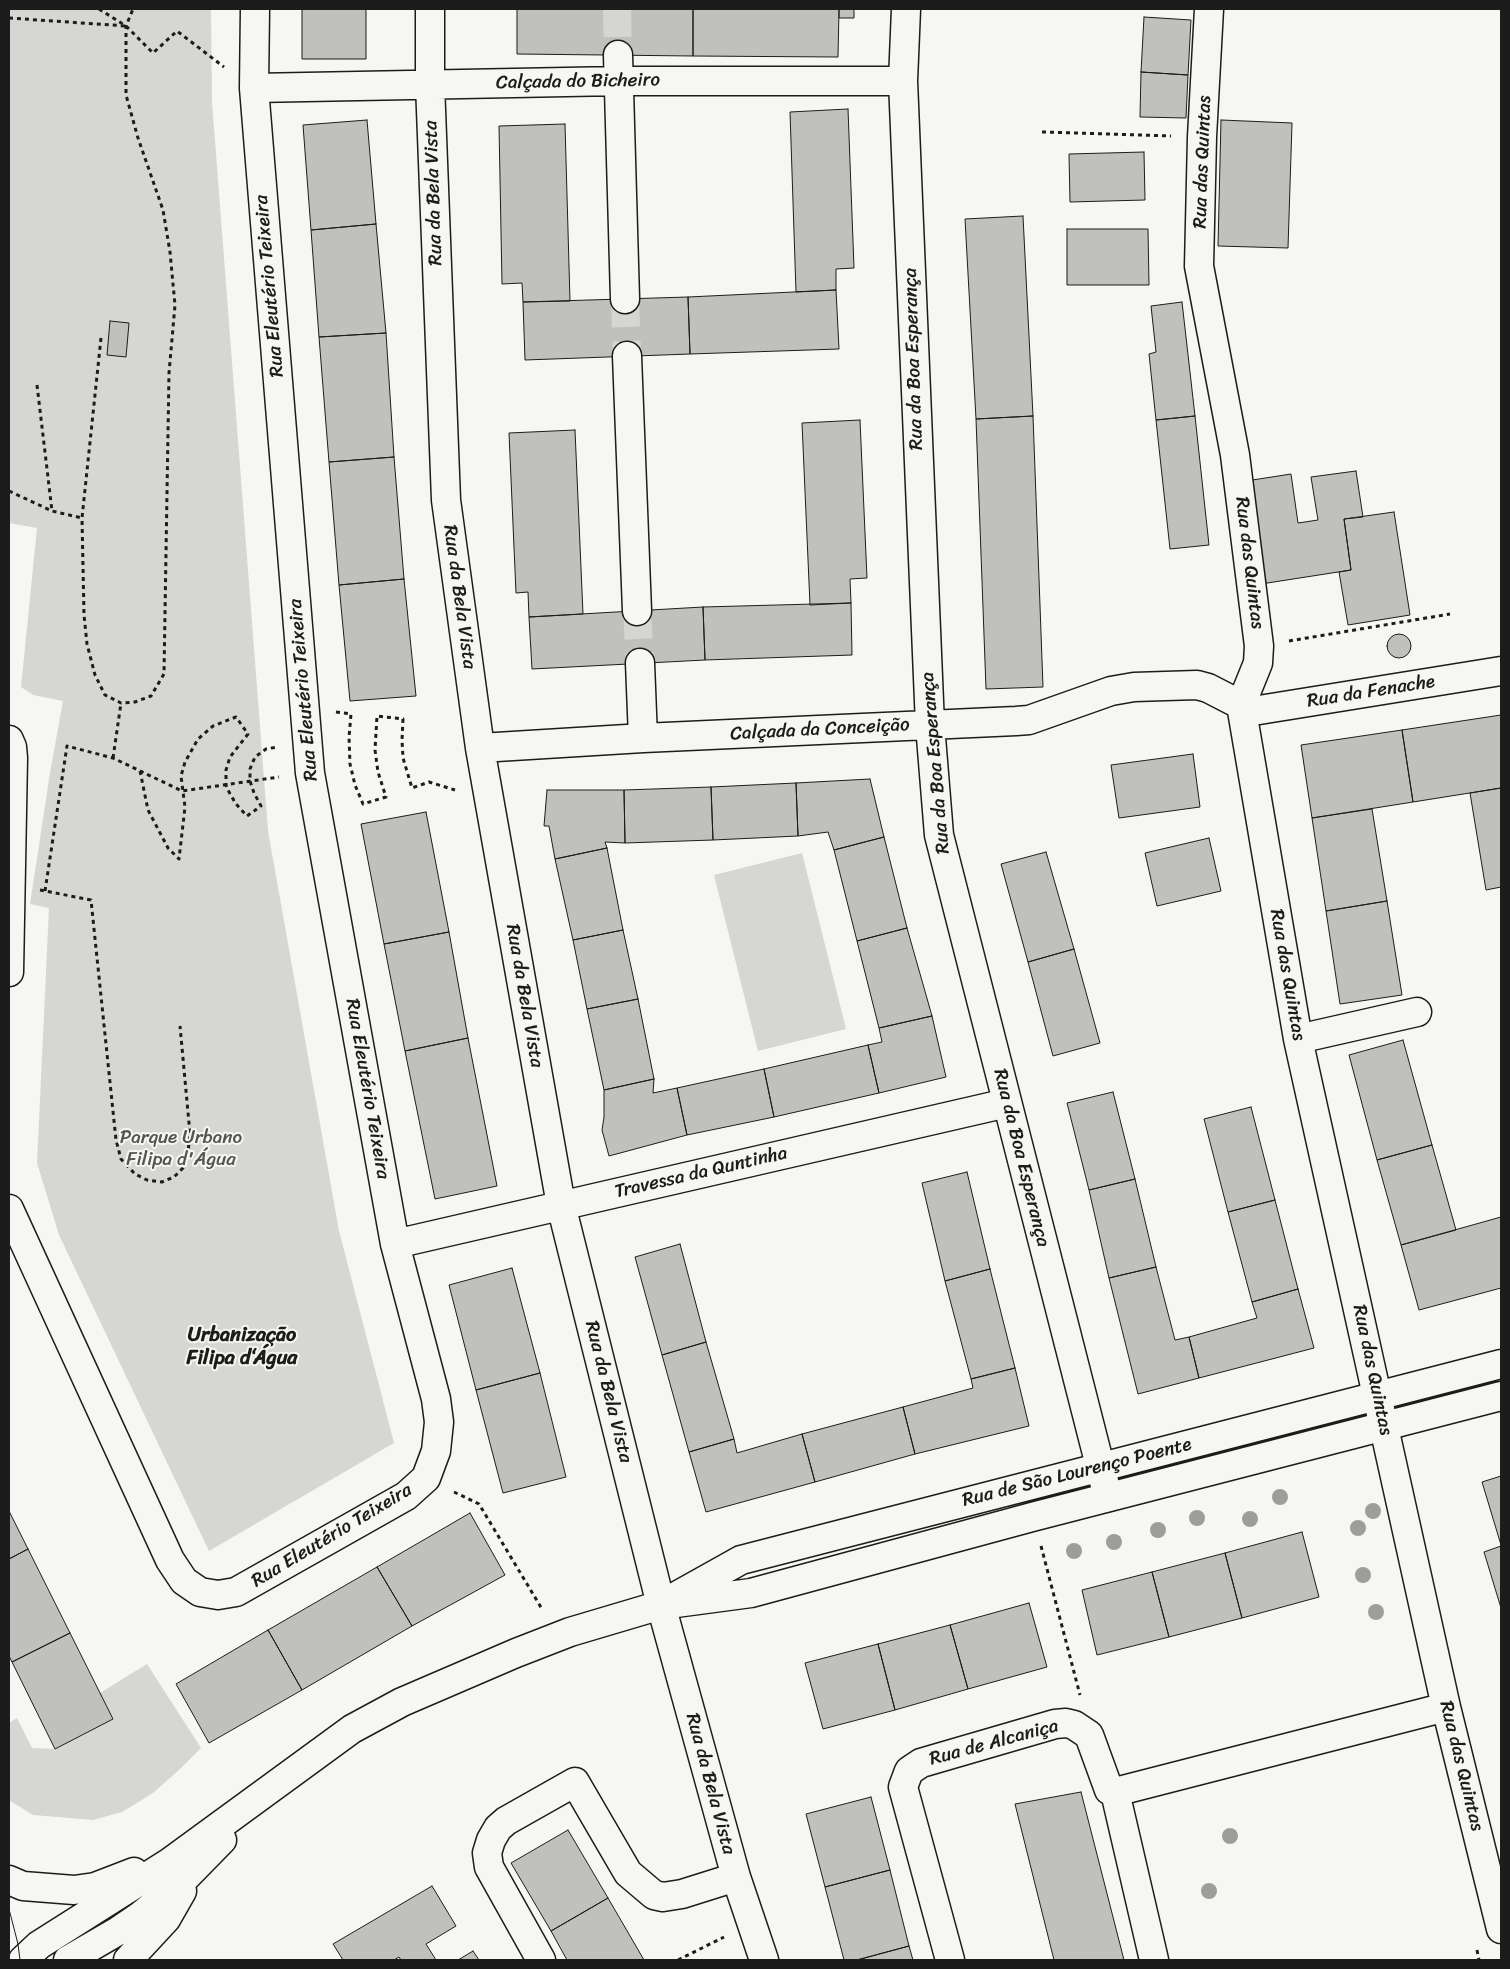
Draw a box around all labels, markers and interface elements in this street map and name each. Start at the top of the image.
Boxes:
street label: Calçada do Bicheiro [496,69,660,95]
street label: Rua das Quintas [1189,95,1217,229]
street label: Rua da Bela Vista [420,120,448,266]
street label: Rua Eleutério Teixeira [251,194,289,378]
street label: Rua da Boa Esperança [899,267,929,451]
street label: Rua das Quintas [1230,496,1268,630]
street label: Rua da Bela Vista [438,523,480,671]
street label: Rua Eleutério Teixeira [285,598,323,782]
street label: Rua da Boa Esperança [917,671,955,855]
street label: Rua da Fenache [1305,671,1437,713]
street label: Calçada da Conceição [730,714,910,746]
street label: Rua das Quintas [1264,908,1310,1042]
street label: Rua da Bela Vista [500,922,548,1070]
street label: Rua Eleutério Teixeira [340,997,394,1181]
street label: Rua da Boa Esperança [988,1067,1054,1249]
park label: Parque Urbano Filipa d'Água [120,1127,242,1171]
street label: Travessa da Quntinha [613,1142,789,1204]
street label: Rua das Quintas [1347,1303,1397,1437]
street label: Rua da Bela Vista [579,1319,637,1465]
district label: Urbanização Filipa d‘Água [187,1324,297,1371]
street label: Rua de São Lourenço Poente [960,1433,1194,1513]
street label: Rua Eleutério Teixeira [248,1479,416,1593]
street label: Rua das Quintas [1434,1699,1488,1833]
street label: Rua da Bela Vista [680,1711,740,1857]
street label: Rua de Alcaniça [927,1715,1061,1771]

